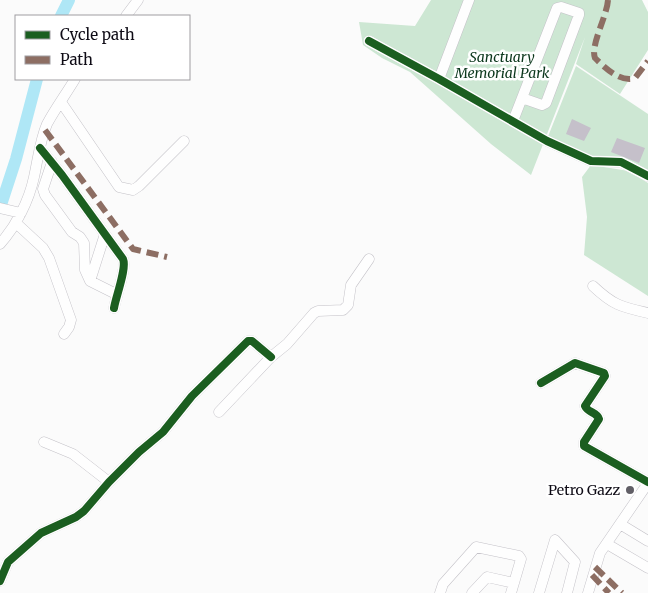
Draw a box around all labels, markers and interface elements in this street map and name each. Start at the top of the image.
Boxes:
legend [15,15,190,80]
text: Cycle path [60,25,135,44]
park label: Sanctuary Memorial Park [454,48,550,82]
text: Path [60,50,93,69]
place label: Petro Gazz [548,481,620,499]
marker: Petro Gazz [624,484,636,496]

